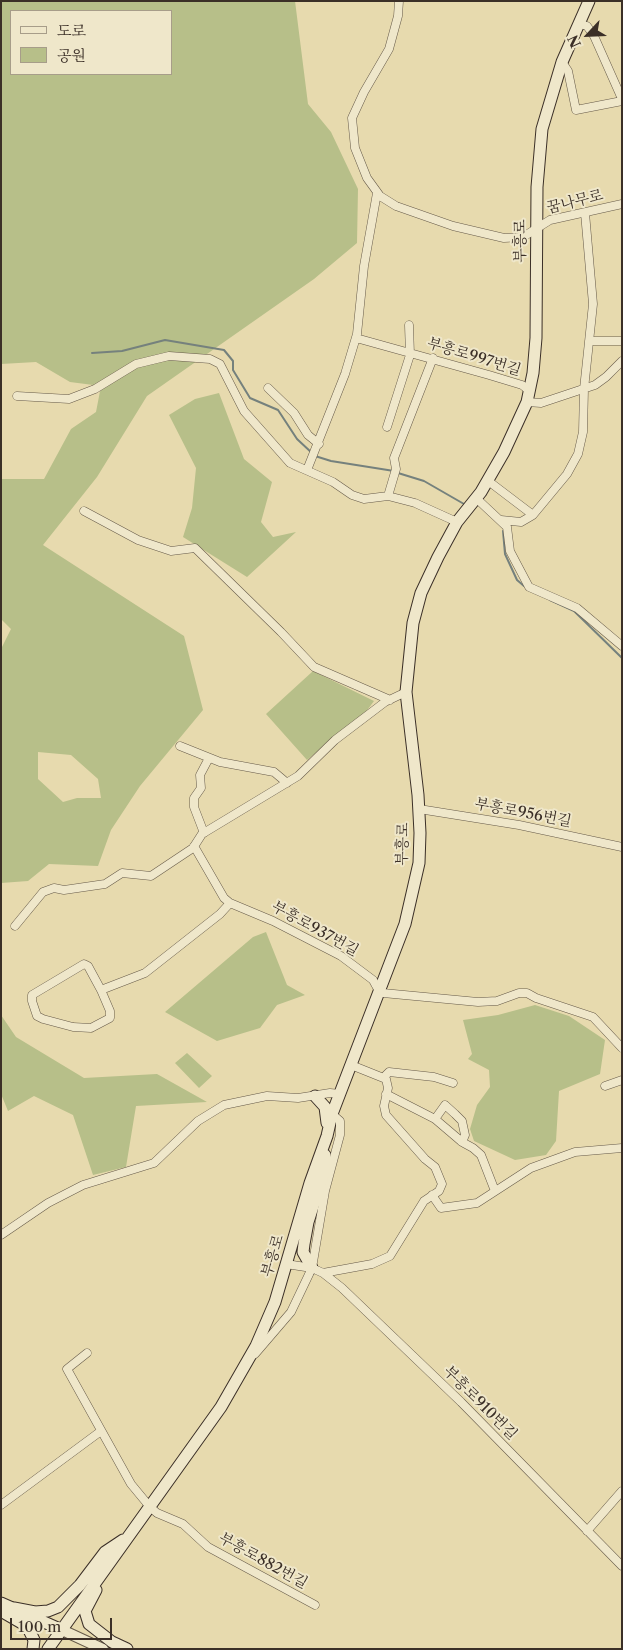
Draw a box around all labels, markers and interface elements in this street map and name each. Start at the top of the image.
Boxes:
legend [10,10,172,75]
north arrow [563,10,613,60]
text: 도로 [57,21,86,40]
text: N [564,32,585,51]
text: 공원 [57,46,86,65]
street label: 꿈나무로 [545,186,605,218]
street label: 부흥로 [512,219,530,263]
street label: 부흥로997번길 [425,334,523,380]
street label: 부흥로956번길 [473,795,573,831]
street label: 부흥로 [393,822,413,866]
street label: 부흥로937번길 [268,898,362,960]
street label: 부흥로 [258,1233,288,1279]
street label: 부흥로910번길 [439,1362,521,1444]
street label: 부흥로882번길 [215,1529,311,1593]
scale bar [12,1608,115,1640]
text: 100 m [18,1617,61,1636]

